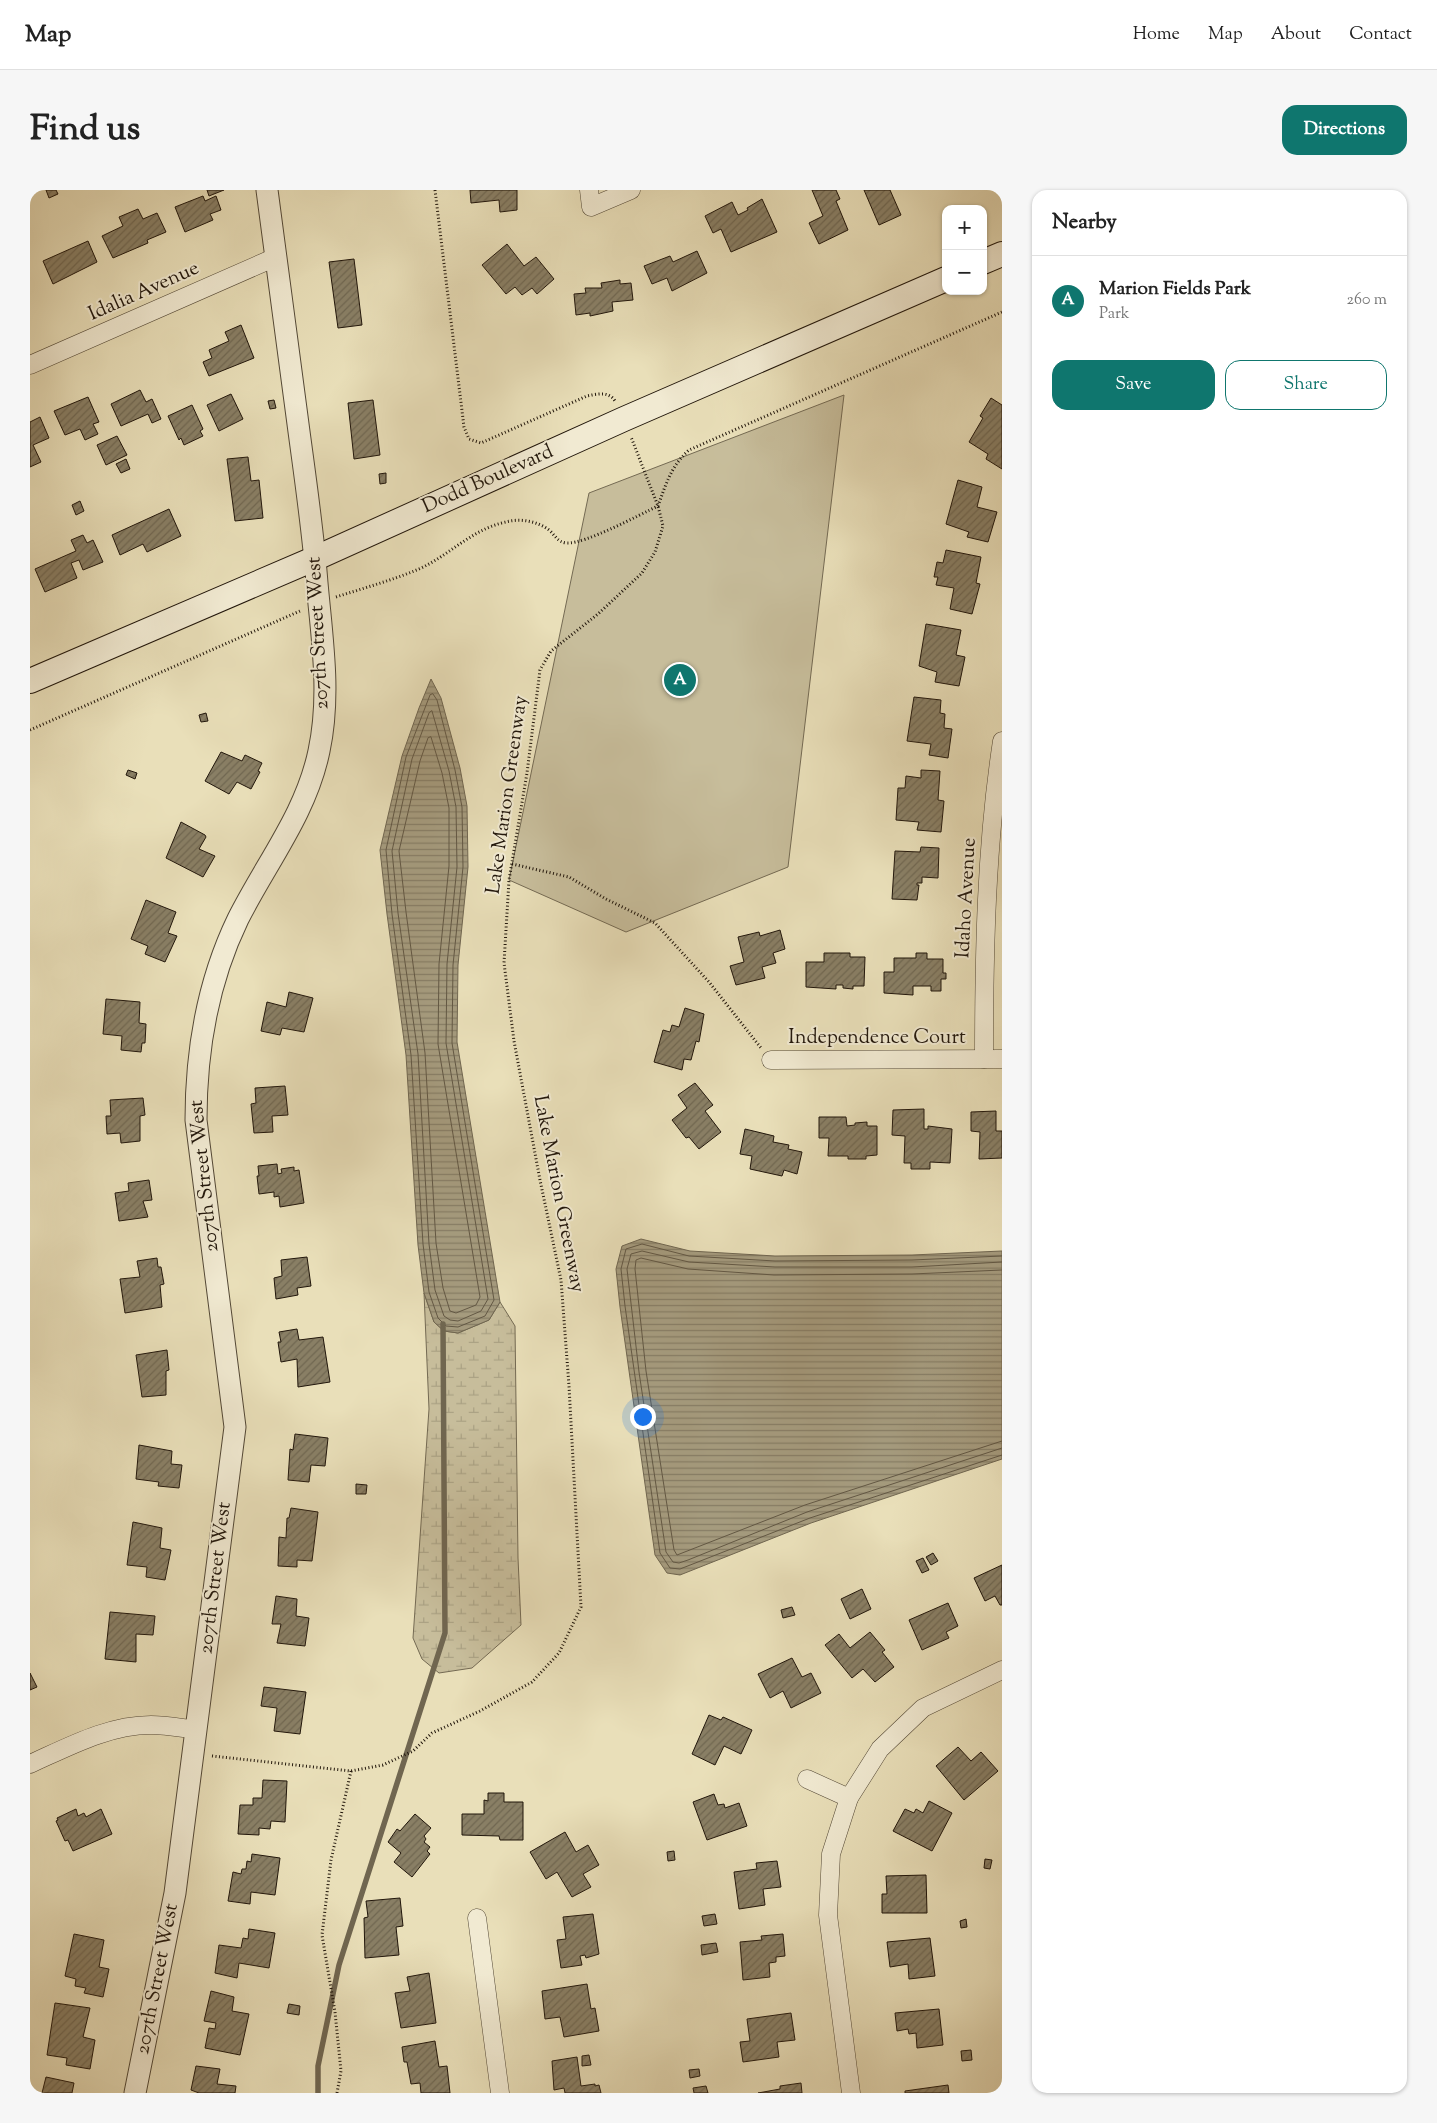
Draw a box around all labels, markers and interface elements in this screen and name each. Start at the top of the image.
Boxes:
text: Map [25,18,71,52]
text: Home [1133,22,1180,48]
text: Map [1208,22,1243,48]
text: About [1271,22,1321,48]
text: Contact [1349,22,1412,48]
text: Find us [30,105,140,156]
button: Directions [1282,105,1407,155]
map controls [942,205,987,295]
button: + [942,205,987,250]
text: Nearby [1052,208,1117,238]
button: − [942,250,987,295]
street label: Idalia Avenue [84,255,204,329]
text: Marion Fields Park [1099,276,1251,303]
text: A [1062,289,1075,312]
text: 260 m [1346,289,1387,312]
text: Park [1099,303,1130,326]
button: Save [1052,360,1215,410]
button: Share [1225,360,1387,410]
street label: Dodd Boulevard [418,438,558,522]
street label: 207th Street West [301,556,337,710]
pin: A [664,661,696,699]
street label: Lake Marion Greenway [480,694,536,896]
street label: Idaho Avenue [949,837,985,959]
street label: Independence Court [788,1024,966,1053]
street label: Lake Marion Greenway [525,1093,591,1295]
street label: 207th Street West [183,1098,227,1254]
your location [630,1404,656,1430]
street label: 207th Street West [192,1500,240,1656]
street label: 207th Street West [129,1901,187,2057]

